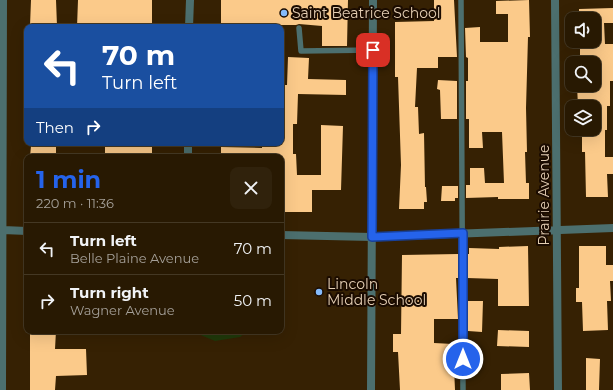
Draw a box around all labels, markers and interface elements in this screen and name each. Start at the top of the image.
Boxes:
place label: Saint Beatrice School [292,4,441,22]
marker: Saint Beatrice School [279,8,289,18]
map controls [565,12,601,136]
button: sound [565,12,601,48]
pin [356,33,390,67]
text: 70 m [102,38,175,72]
icon: arrive [362,39,384,61]
icon: left [36,40,88,92]
button: search [565,56,601,92]
text: Turn left [102,72,177,94]
button: layers [565,100,601,136]
icon: right [82,116,104,138]
text: Then [36,118,74,137]
street label: Prairie Avenue [535,144,553,246]
text: 1 min [36,165,101,194]
button: close [230,167,272,209]
text: 220 m · 11:36 [36,195,114,211]
text: Turn left [70,231,137,250]
icon: left [36,238,58,260]
text: 70 m [234,239,272,258]
text: Belle Plaine Avenue [70,250,199,266]
place label: Lincoln Middle School [327,275,426,309]
text: Turn right [70,283,149,302]
marker: Lincoln Middle School [314,287,324,297]
icon: right [36,290,58,312]
text: 50 m [234,291,272,310]
text: Wagner Avenue [70,302,175,318]
position arrow [442,338,484,380]

